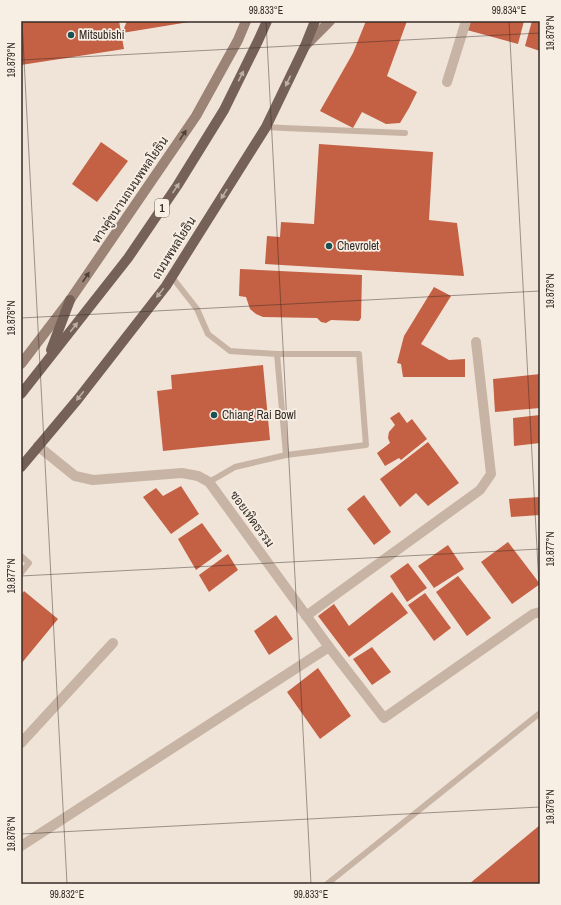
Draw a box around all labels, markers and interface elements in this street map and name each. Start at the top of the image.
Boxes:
text: 99.833°E [249,4,283,17]
text: 99.834°E [492,4,526,17]
text: 19.879°N [544,15,557,51]
place label: Mitsubishi [79,27,124,43]
marker: Mitsubishi [66,30,76,40]
text: 19.879°N [5,42,18,78]
one-way arrow [238,70,244,82]
one-way arrow [285,76,291,87]
one-way arrow [179,129,187,140]
street label: ทางคู่ขนานถนนพหลโยธิน [88,133,172,247]
one-way arrow [172,182,179,194]
one-way arrow [220,189,228,199]
road number: 1 [155,199,169,217]
street label: ถนนพหลโยธิน [148,213,200,282]
place label: Chevrolet [337,238,379,254]
marker: Chevrolet [324,241,334,251]
one-way arrow [83,271,90,283]
text: 19.878°N [544,273,557,309]
one-way arrow [156,288,165,299]
text: 19.878°N [5,300,18,336]
one-way arrow [69,321,78,332]
one-way arrow [76,390,85,401]
place label: Chiang Rai Bowl [222,407,296,423]
marker: Chiang Rai Bowl [209,410,219,420]
street label: ซอยเทิดธรรม [226,488,278,550]
text: 19.877°N [544,531,557,567]
text: 19.877°N [5,558,18,594]
text: 19.876°N [544,789,557,825]
text: 19.876°N [5,816,18,852]
text: 99.832°E [50,888,84,901]
text: 99.833°E [294,888,328,901]

